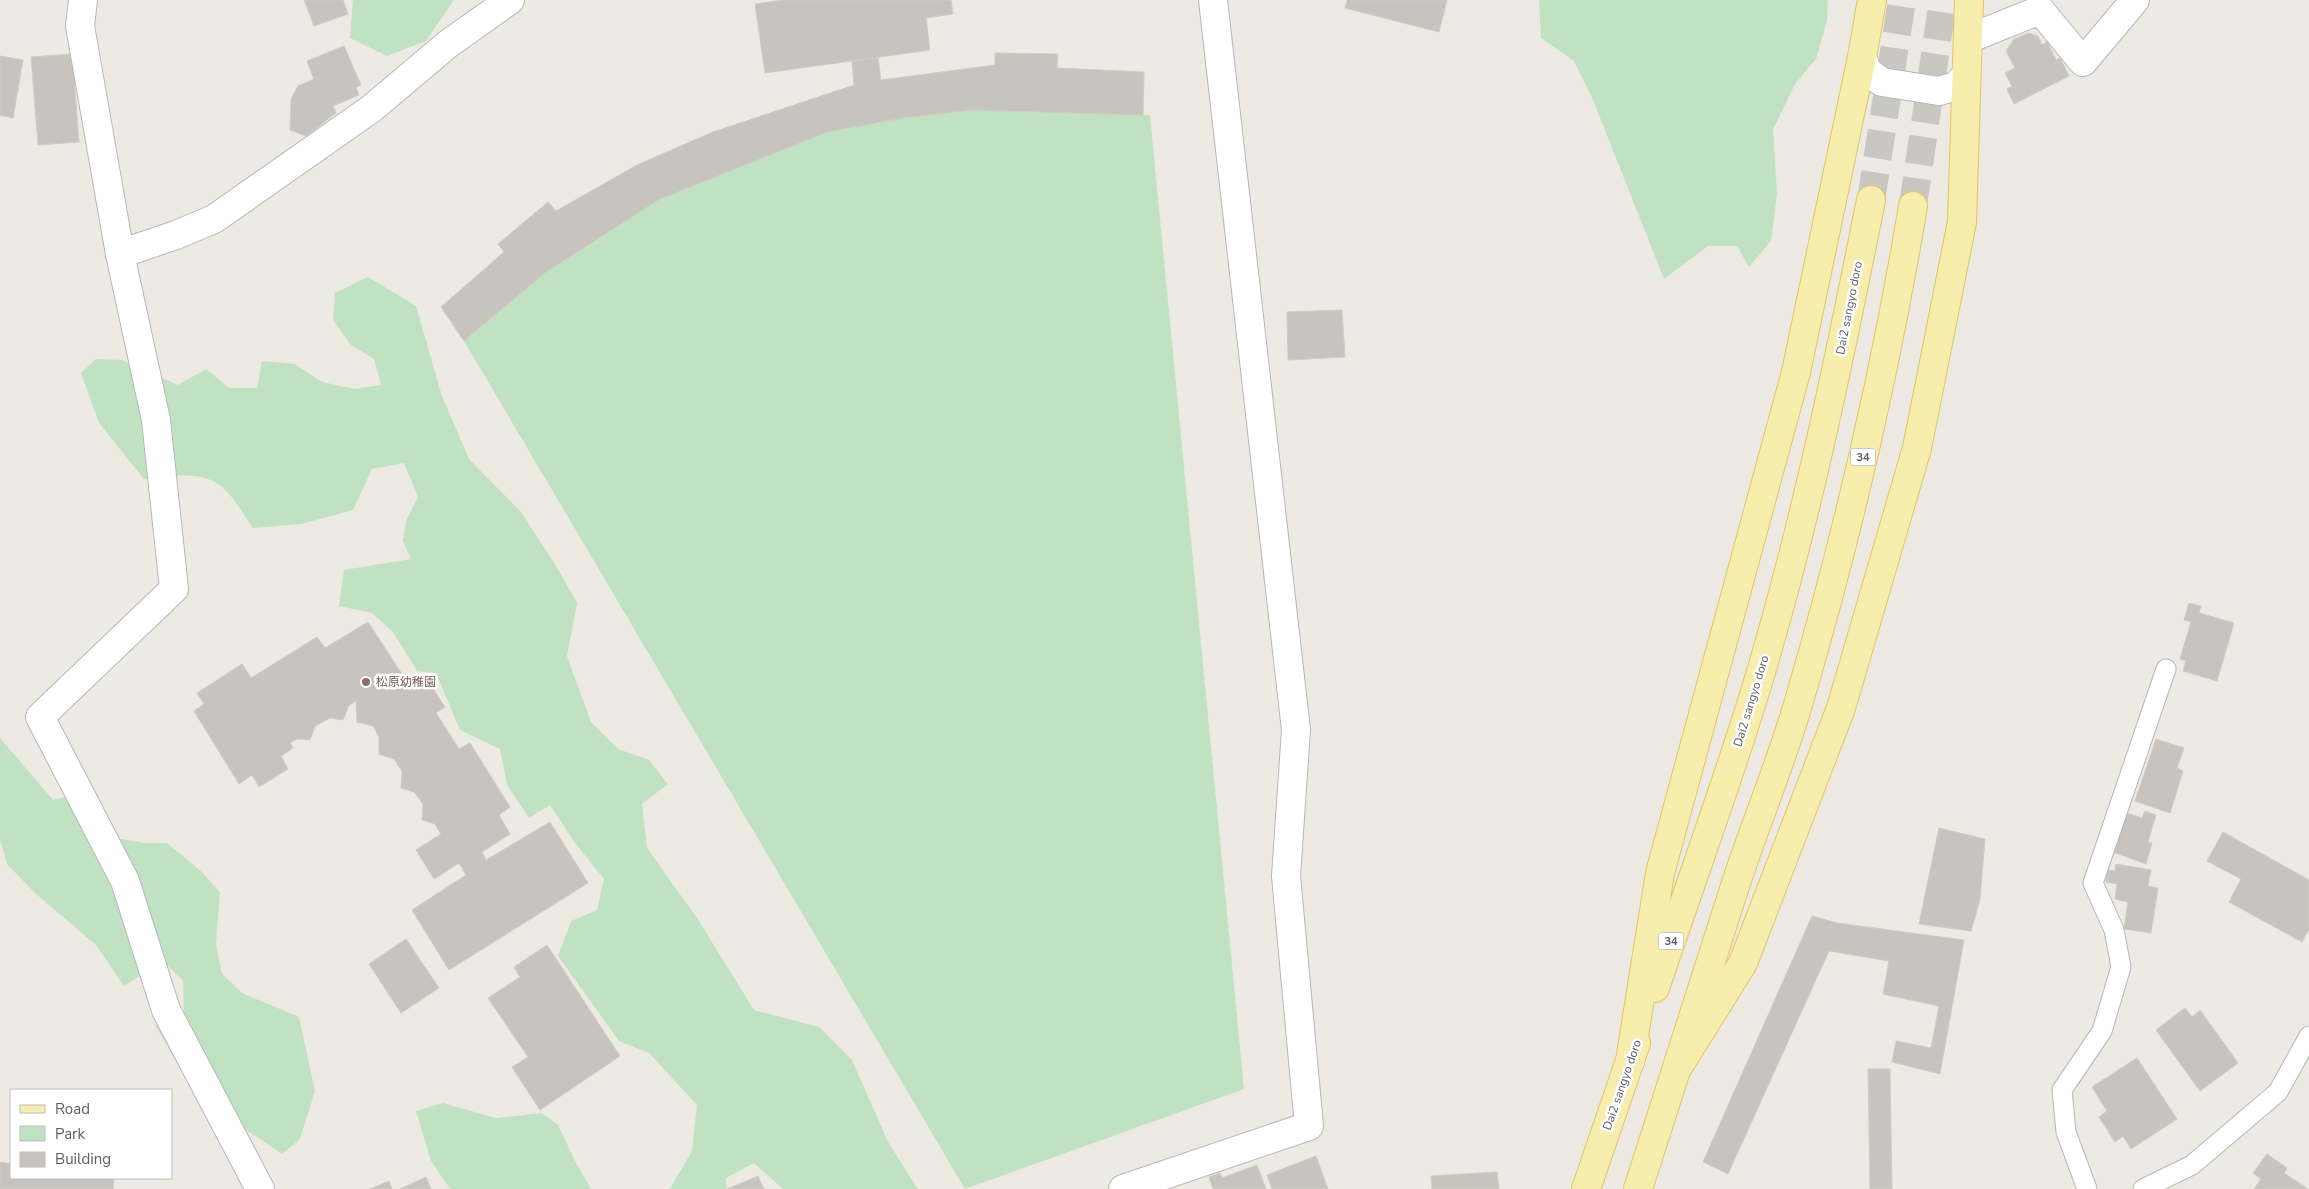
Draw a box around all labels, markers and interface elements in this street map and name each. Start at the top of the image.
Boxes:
street label: Dai2 sangyo doro [1832,260,1866,356]
road number: 34 [1850,448,1876,466]
street label: Dai2 sangyo doro [1730,653,1773,749]
place label: 松原幼稚園 [376,674,436,690]
marker: 松原幼稚園 [360,676,372,688]
road number: 34 [1658,932,1684,949]
street label: Dai2 sangyo doro [1599,1037,1645,1132]
legend [10,1089,172,1179]
text: Road [55,1099,90,1119]
text: Park [55,1124,85,1144]
text: Building [55,1149,111,1169]

